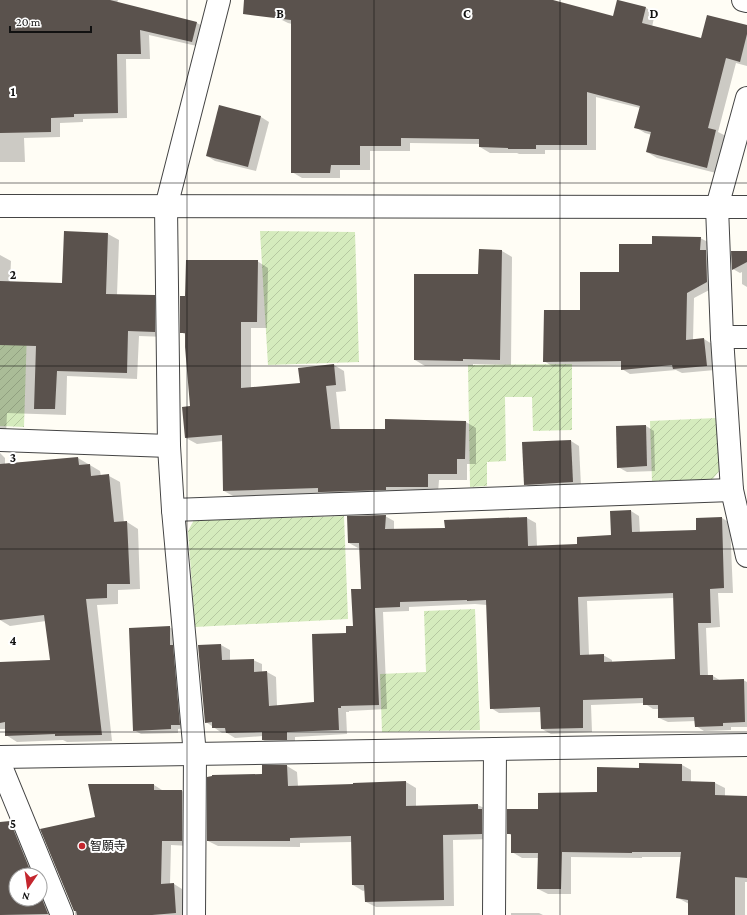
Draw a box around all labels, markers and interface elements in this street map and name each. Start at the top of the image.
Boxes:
text: B [276,6,284,21]
text: C [463,6,471,21]
text: D [650,6,659,21]
scale bar [10,8,91,34]
text: 20 m [16,15,41,29]
text: 1 [11,84,16,99]
text: 2 [10,267,17,282]
text: 3 [10,450,16,465]
text: 4 [9,633,17,648]
text: 5 [10,816,16,831]
place label: 智願寺 [90,839,126,853]
marker: 智願寺 [77,841,87,851]
north arrow [8,867,48,907]
text: N [20,890,31,903]

